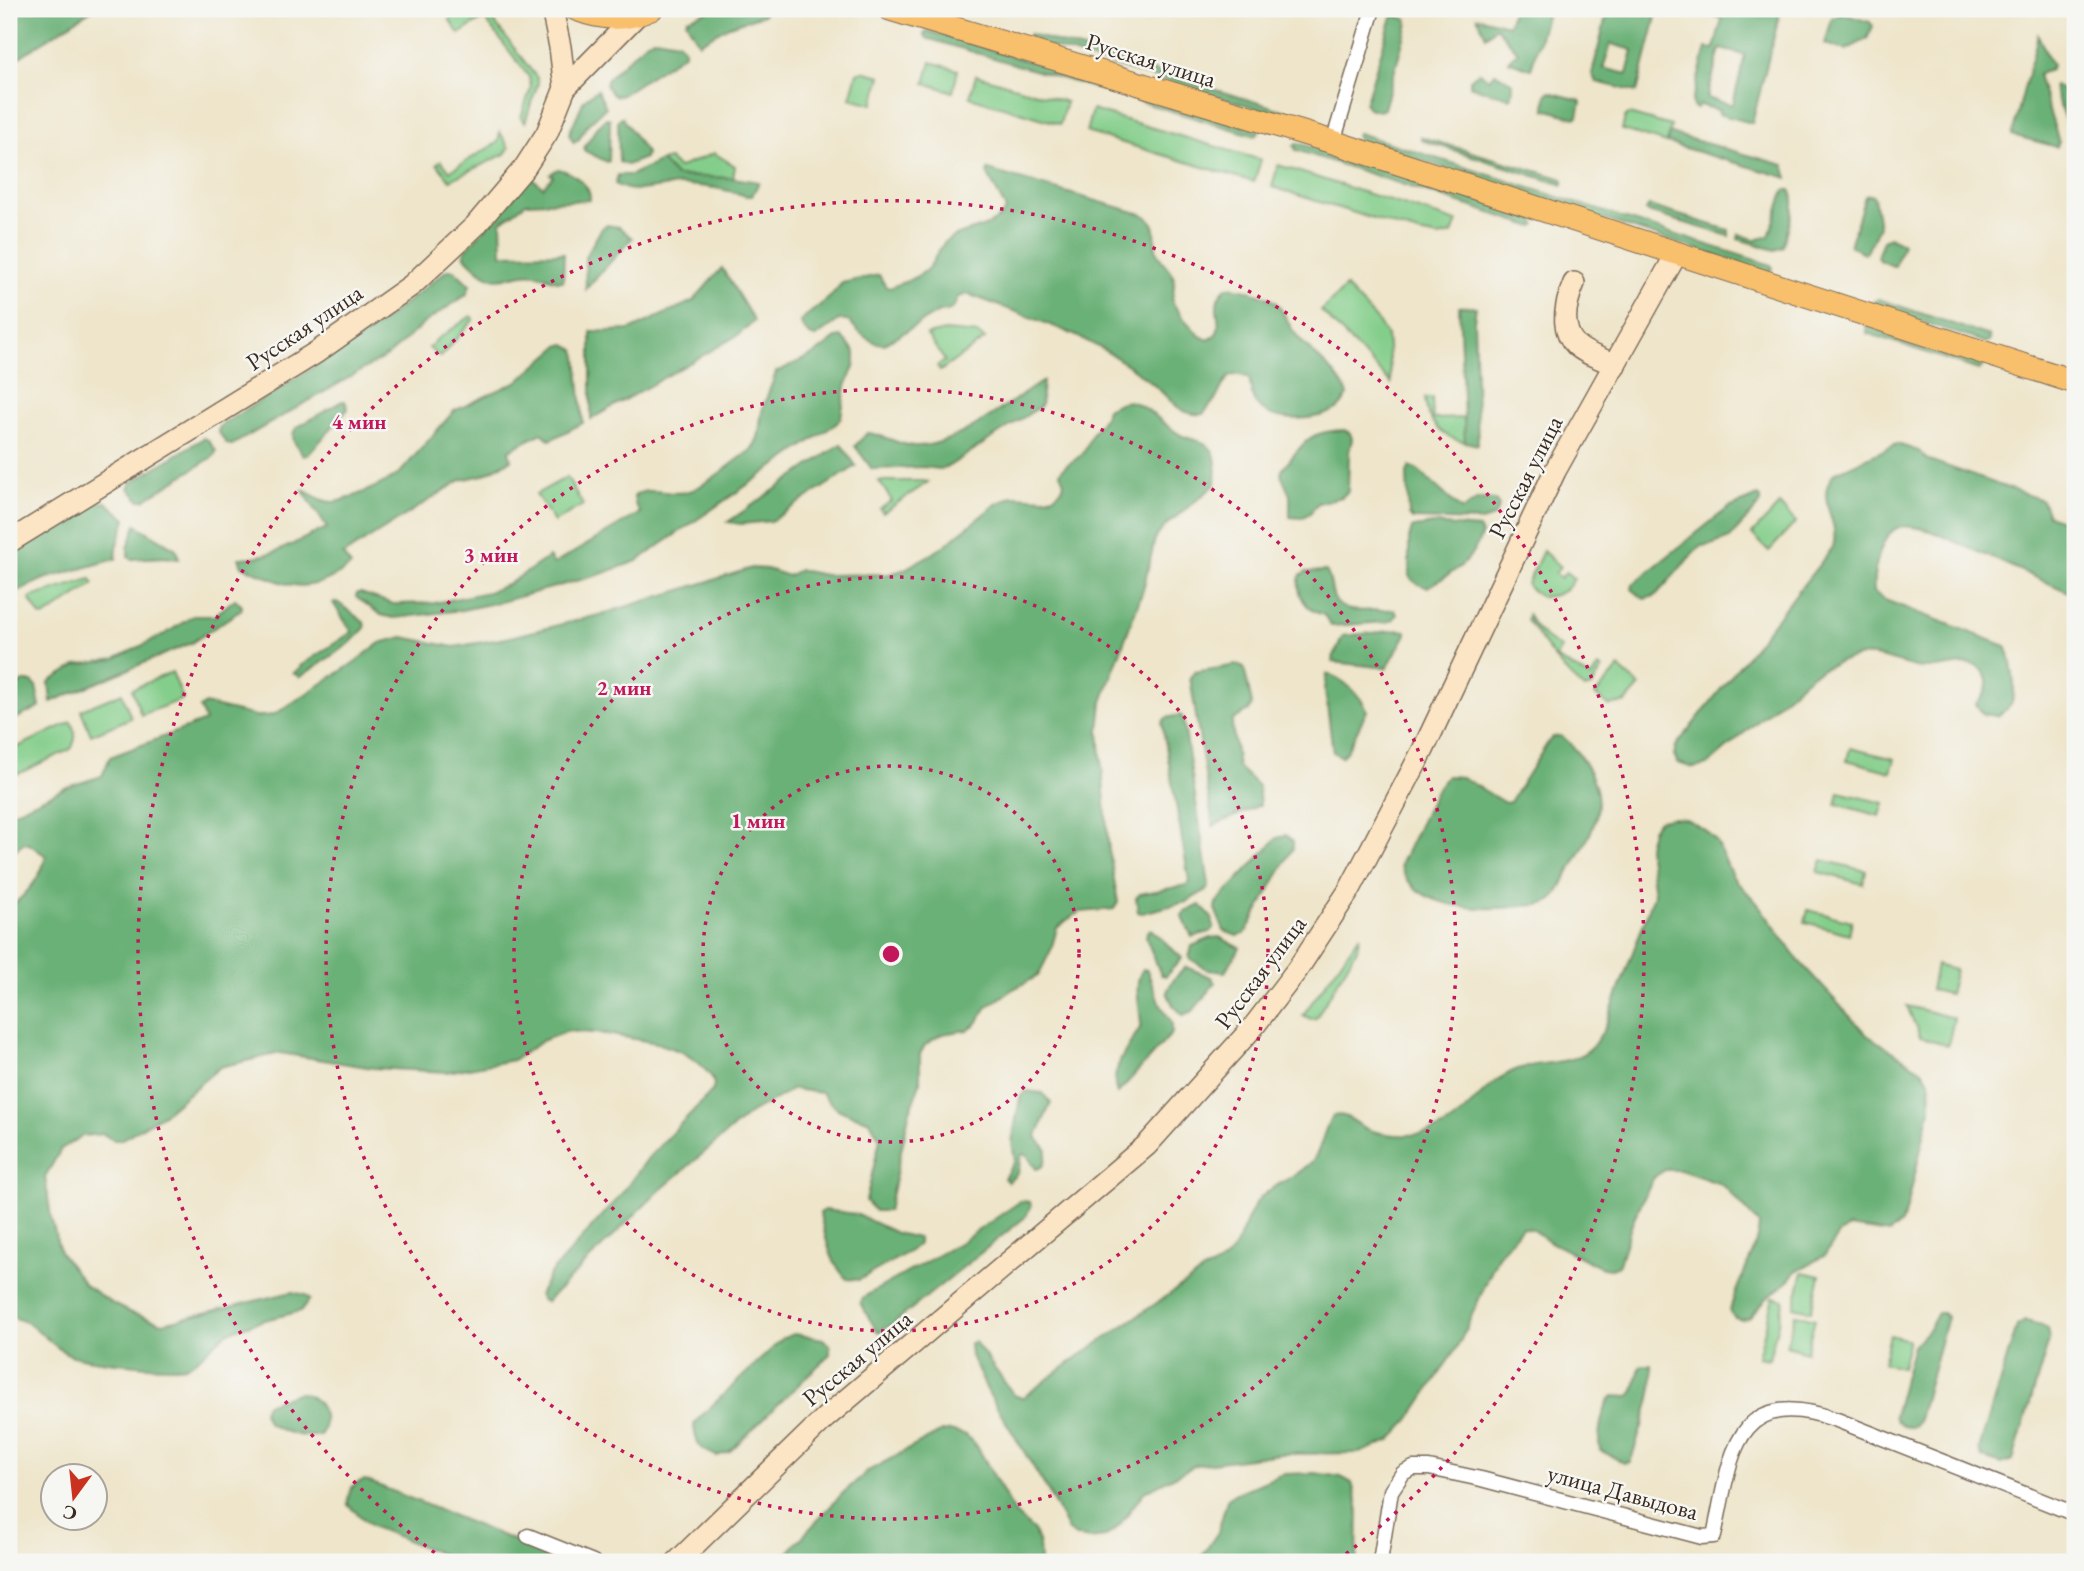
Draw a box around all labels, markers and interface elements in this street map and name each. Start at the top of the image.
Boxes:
street label: Русская улица [1082,26,1220,95]
street label: Русская улица [240,276,369,377]
text: 4 мин [332,408,386,435]
street label: Русская улица [1481,410,1569,544]
text: 3 мин [464,541,518,568]
text: 2 мин [597,674,651,701]
text: 1 мин [731,807,785,834]
street label: Русская улица [1207,909,1313,1035]
centre of rings [879,942,903,966]
street label: Русская улица [796,1303,919,1413]
street label: улица Давыдова [1544,1457,1702,1527]
north arrow [38,1462,108,1532]
text: С [60,1499,79,1527]

